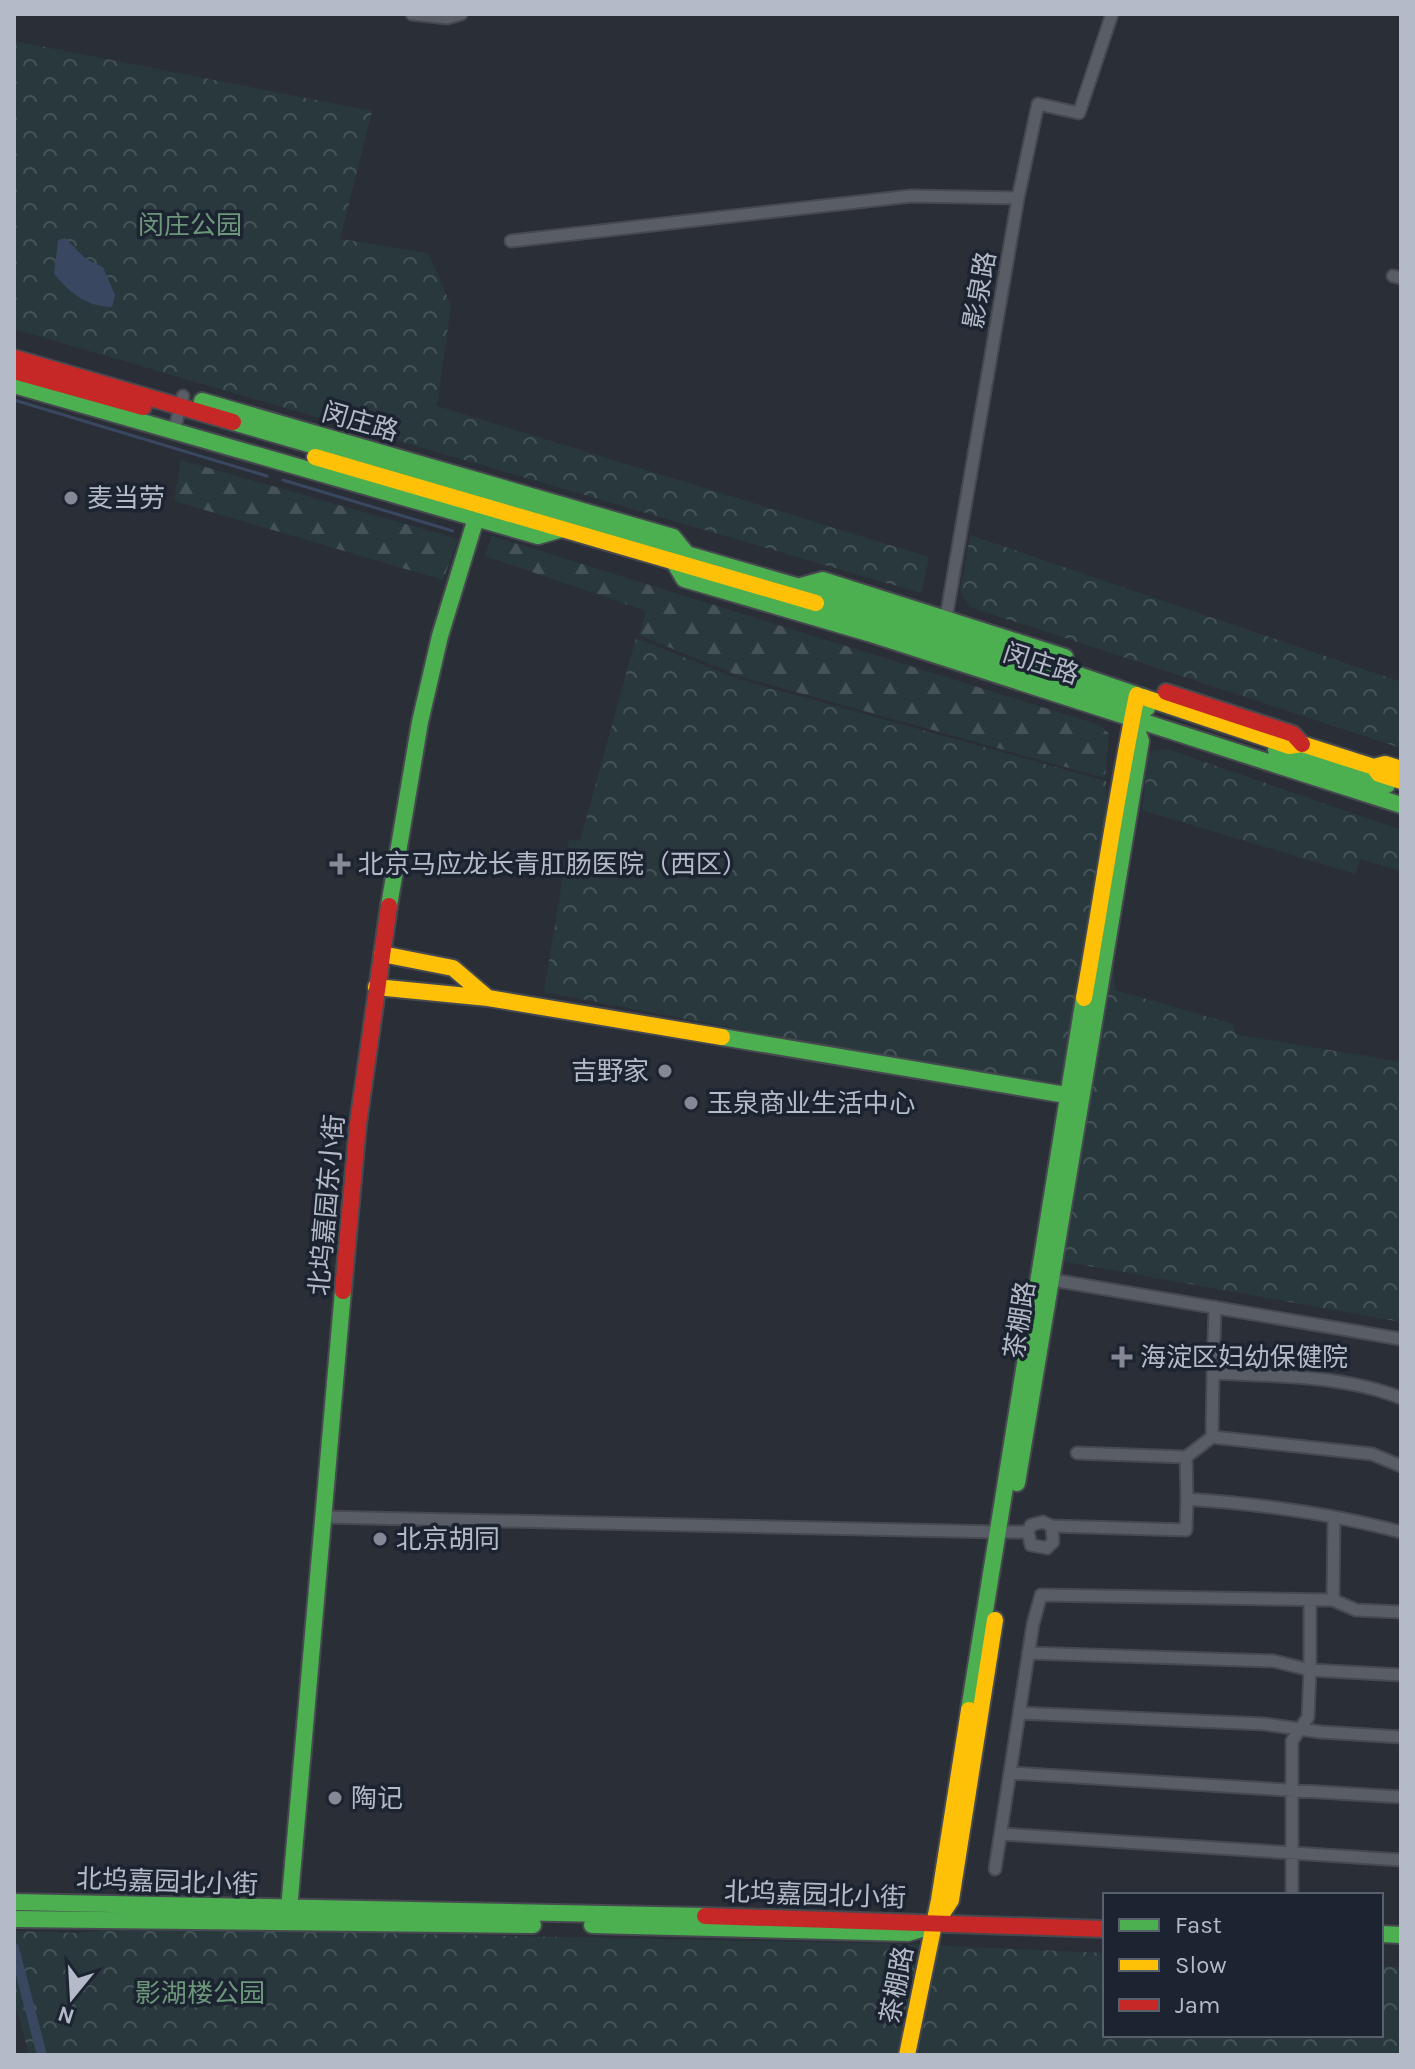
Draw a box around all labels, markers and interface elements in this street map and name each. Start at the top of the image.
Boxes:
park label: 闵庄公园 [138,210,242,241]
street label: 影泉路 [958,249,1002,331]
street label: 闵庄路 [318,396,402,448]
place label: 麦当劳 [87,483,165,514]
marker: 麦当劳 [62,489,80,507]
street label: 闵庄路 [999,637,1083,691]
place label: 北京马应龙长青肛肠医院（西区） [358,849,748,880]
marker: 北京马应龙长青肛肠医院（西区） [329,853,351,875]
place label: 吉野家 [571,1056,649,1087]
marker: 吉野家 [656,1062,674,1080]
place label: 玉泉商业生活中心 [707,1088,915,1119]
marker: 玉泉商业生活中心 [682,1094,700,1112]
street label: 北坞嘉园东小街 [304,1113,350,1297]
street label: 茶棚路 [999,1279,1041,1361]
place label: 海淀区妇幼保健院 [1140,1342,1348,1373]
marker: 海淀区妇幼保健院 [1111,1346,1133,1368]
place label: 北京胡同 [396,1524,500,1555]
marker: 北京胡同 [371,1530,389,1548]
place label: 陶记 [351,1783,403,1814]
marker: 陶记 [326,1789,344,1807]
street label: 北坞嘉园北小街 [76,1863,258,1901]
street label: 北坞嘉园北小街 [724,1876,906,1914]
legend [1103,1893,1383,2037]
text: Fast [1175,1911,1222,1939]
street label: 茶棚路 [874,1944,920,2026]
text: Slow [1175,1951,1227,1979]
north arrow [32,1957,112,2037]
park label: 影湖楼公园 [135,1978,265,2009]
text: Jam [1175,1991,1220,2019]
text: N [55,2000,78,2030]

